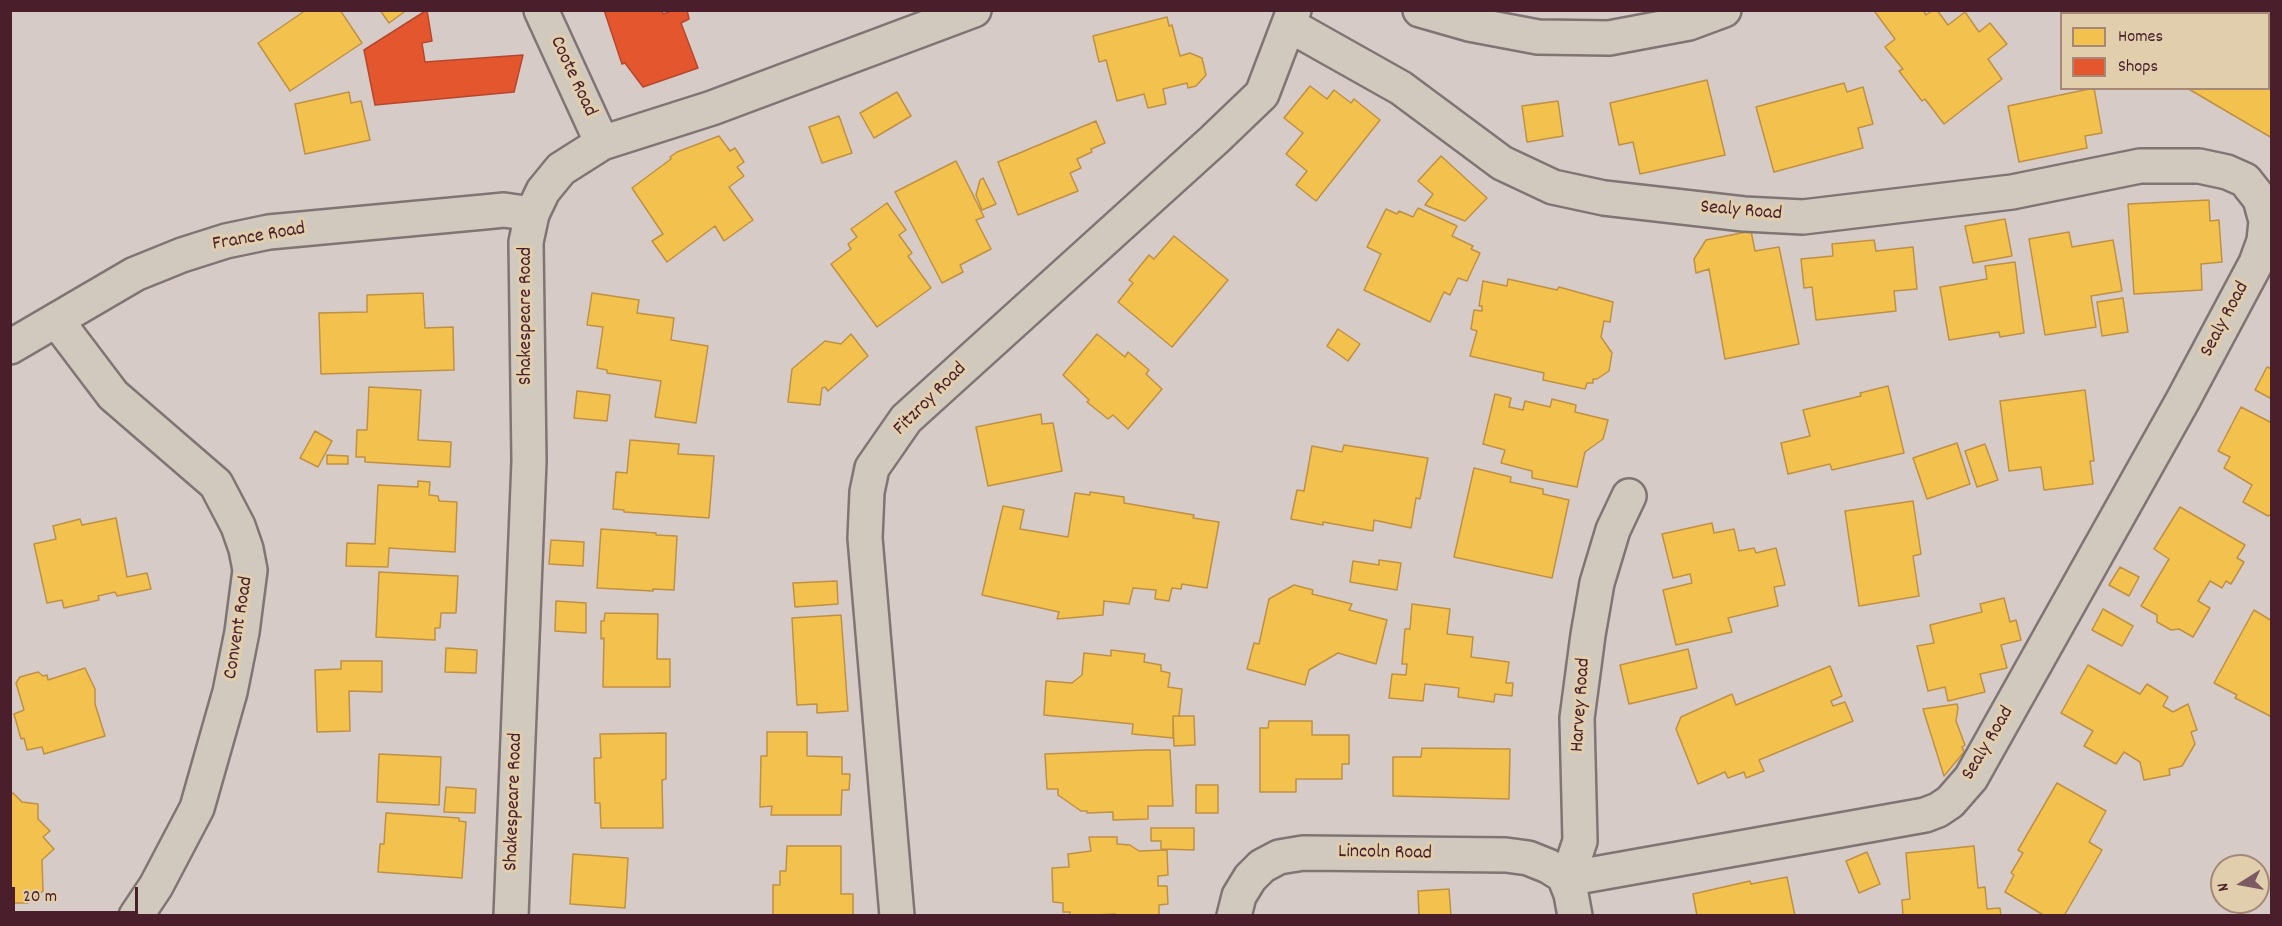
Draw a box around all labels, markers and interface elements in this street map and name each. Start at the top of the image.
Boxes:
legend [2060,12,2270,90]
text: Homes [2118,25,2163,50]
street label: Coote Road [543,33,601,121]
text: Shops [2118,55,2158,80]
street label: Sealy Road [1699,196,1783,228]
street label: France Road [211,218,307,258]
street label: Shakespeare Road [515,247,539,385]
street label: Sealy Road [2196,278,2256,362]
street label: Fitzroy Road [889,358,973,442]
street label: Convent Road [220,575,260,681]
street label: Harvey Road [1567,657,1597,753]
street label: Sealy Road [1958,703,2020,785]
street label: Shakespeare Road [501,732,529,872]
street label: Lincoln Road [1338,841,1432,867]
north arrow [2210,854,2270,914]
scale bar [15,875,141,913]
text: N [2212,881,2236,893]
text: 20 m [23,885,57,910]

